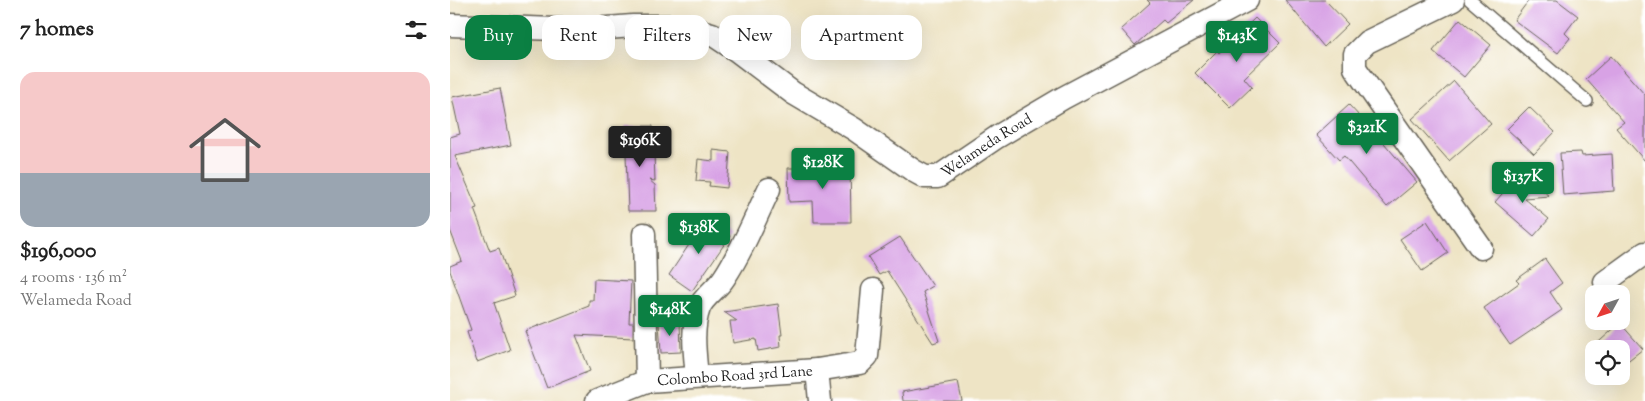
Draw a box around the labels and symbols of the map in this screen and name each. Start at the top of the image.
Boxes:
pin: $143K [1202,20,1272,63]
street label: Welameda Road [937,109,1037,184]
pin: $321K [1332,112,1402,155]
pin: $196K [605,126,675,168]
pin: $128K [788,148,858,190]
pin: $137K [1488,162,1558,204]
pin: $138K [664,212,734,255]
north arrow [1585,285,1630,330]
pin: $148K [635,294,705,337]
street label: Colombo Road 3rd Lane [657,361,814,392]

